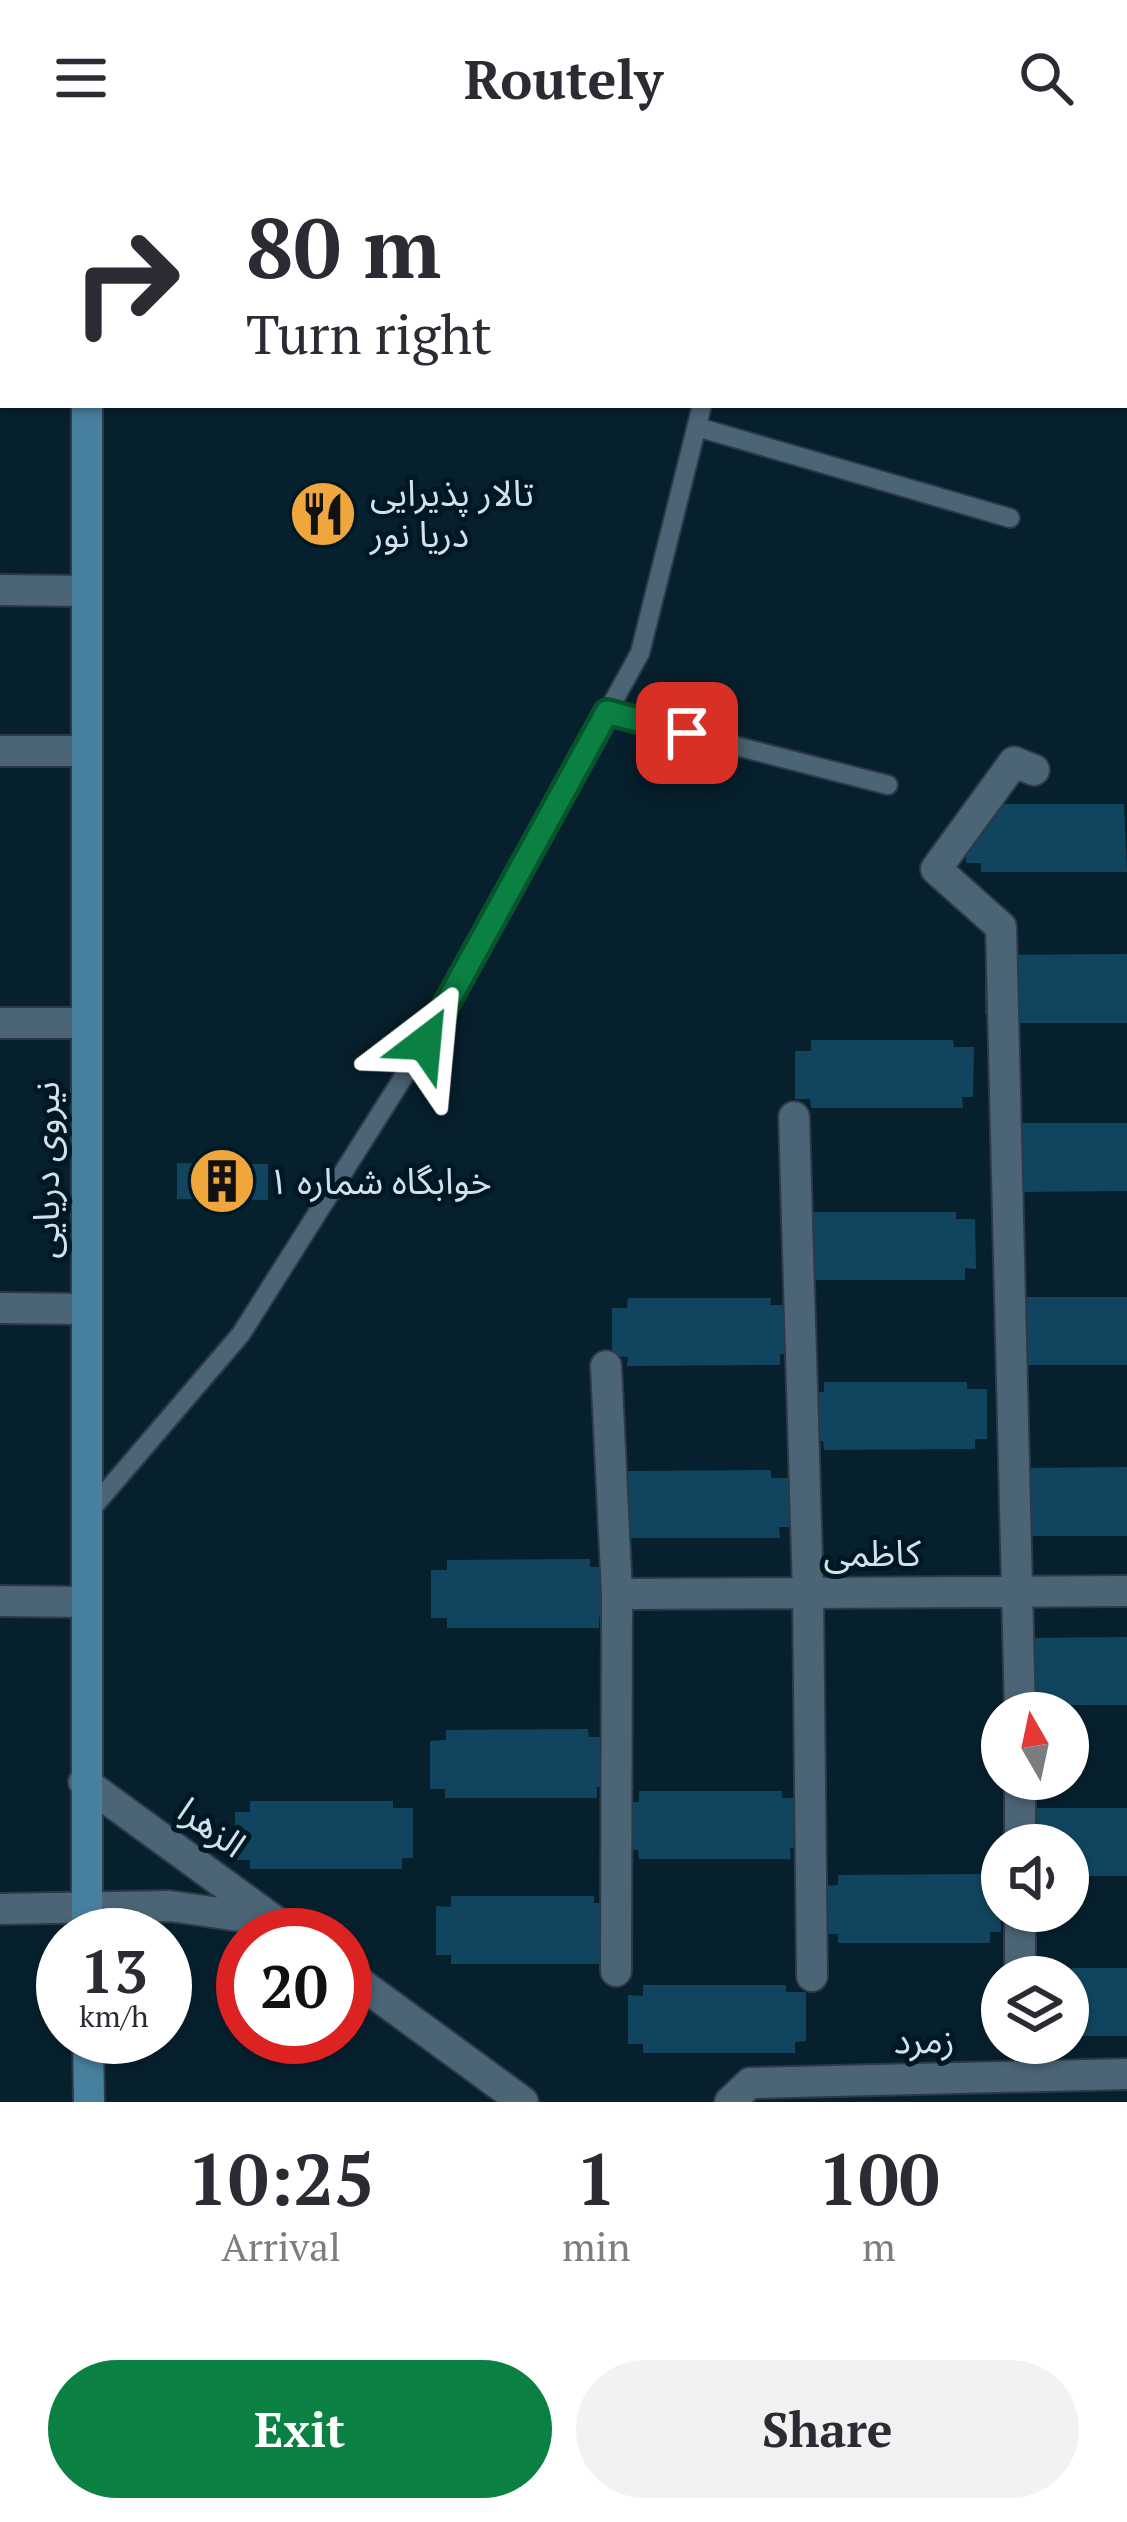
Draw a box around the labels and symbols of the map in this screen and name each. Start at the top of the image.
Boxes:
place label: تالار پذیرایی دریا نور [369,469,534,557]
restaurant icon: تالار پذیرایی دریا نور [288,479,358,549]
pin [636,682,738,784]
position arrow [362,980,488,1106]
street label: نیروی دریایی [22,1081,69,1259]
building icon: خوابگاه شماره ۱ [187,1146,257,1216]
place label: خوابگاه شماره ۱ [268,1157,492,1204]
street label: کاظمی [824,1529,922,1576]
north arrow [981,1692,1089,1800]
street label: الزهرا [169,1786,256,1867]
speed limit sign: 20 [216,1908,372,2064]
street label: زمرد [893,2015,955,2064]

